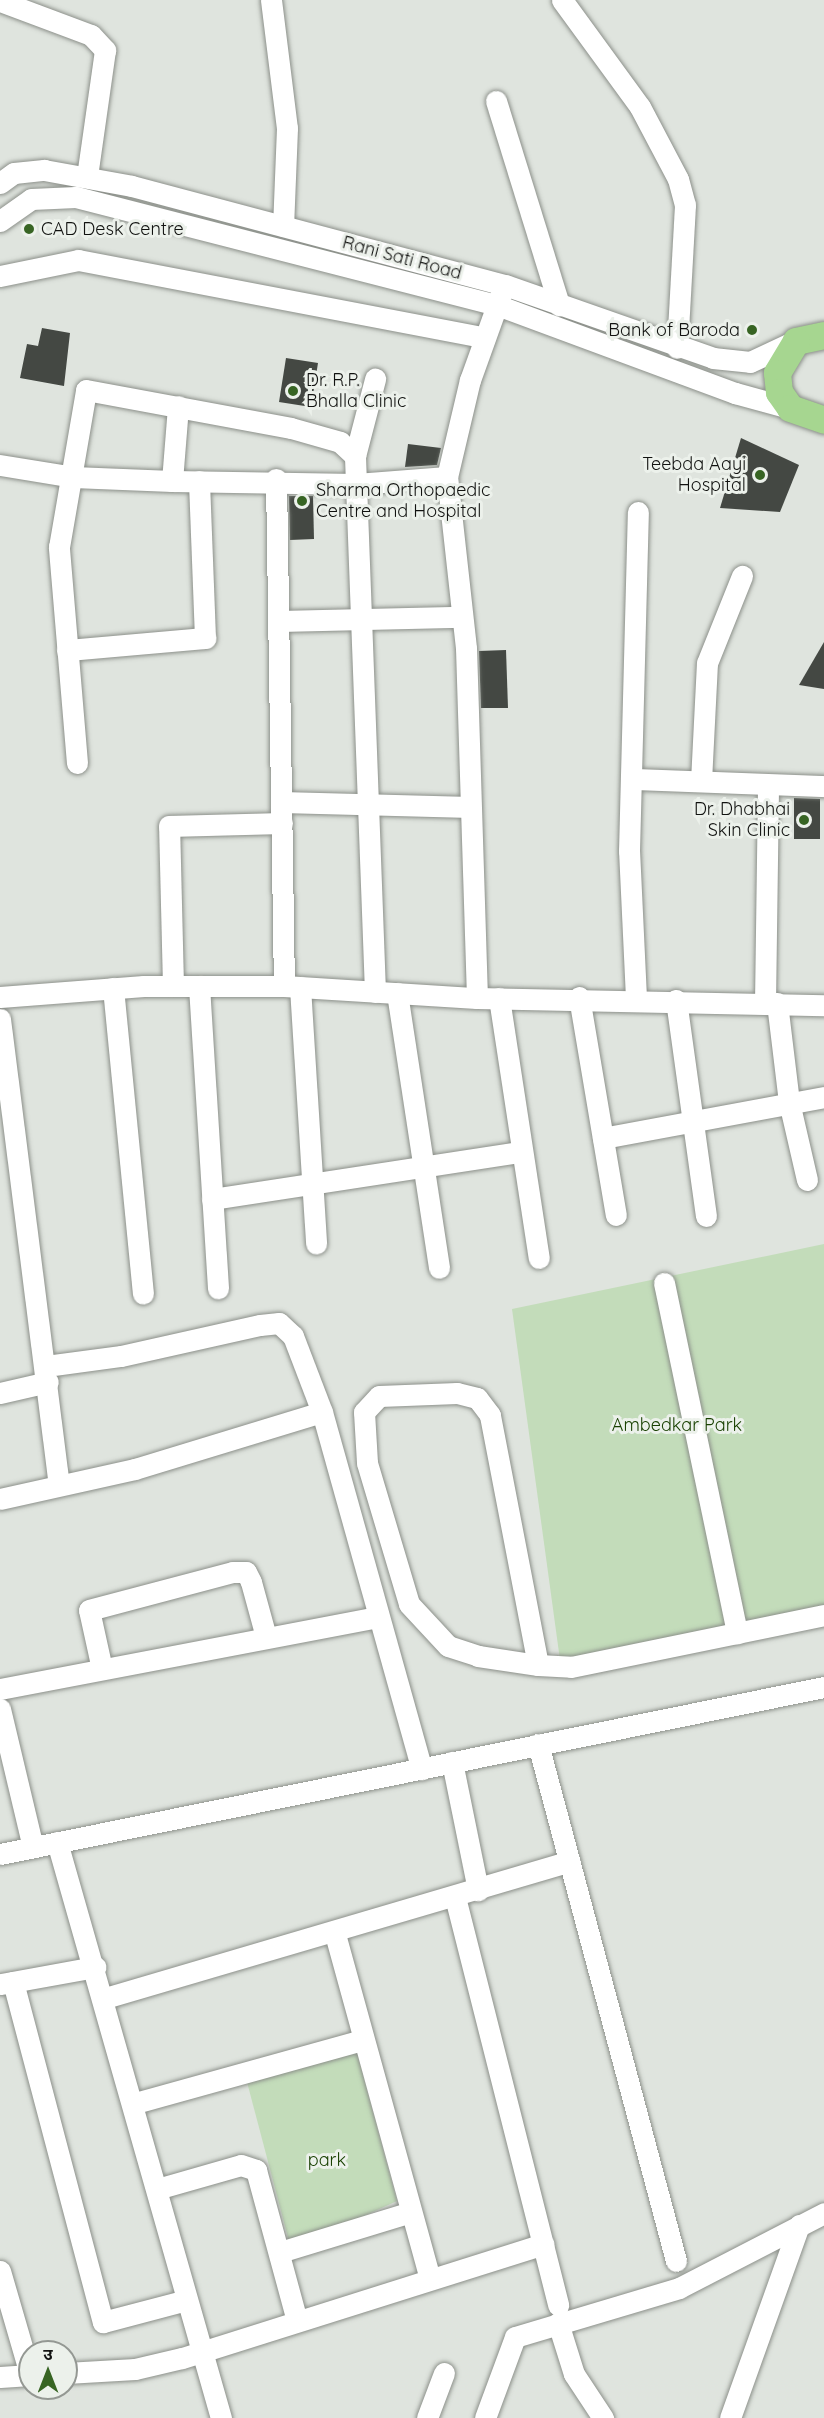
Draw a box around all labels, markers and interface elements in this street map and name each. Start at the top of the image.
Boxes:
place label: CAD Desk Centre [41,218,184,240]
marker: CAD Desk Centre [22,222,36,236]
street label: Rani Sati Road [340,232,464,284]
place label: Bank of Baroda [608,319,740,341]
marker: Bank of Baroda [745,323,759,337]
place label: Dr. R.P. Bhalla Clinic [306,370,406,412]
marker: Dr. R.P. Bhalla Clinic [284,382,302,400]
place label: Teebda Aayi Hospital [642,454,746,496]
marker: Teebda Aayi Hospital [751,466,769,484]
place label: Sharma Orthopaedic Centre and Hospital [316,480,490,522]
marker: Sharma Orthopaedic Centre and Hospital [293,492,311,510]
place label: Dr. Dhabhai Skin Clinic [694,799,790,842]
marker: Dr. Dhabhai Skin Clinic [795,811,813,829]
park label: Ambedkar Park [612,1414,742,1436]
park label: park [308,2149,346,2171]
north arrow [18,2340,78,2400]
text: उ [43,2344,53,2364]

